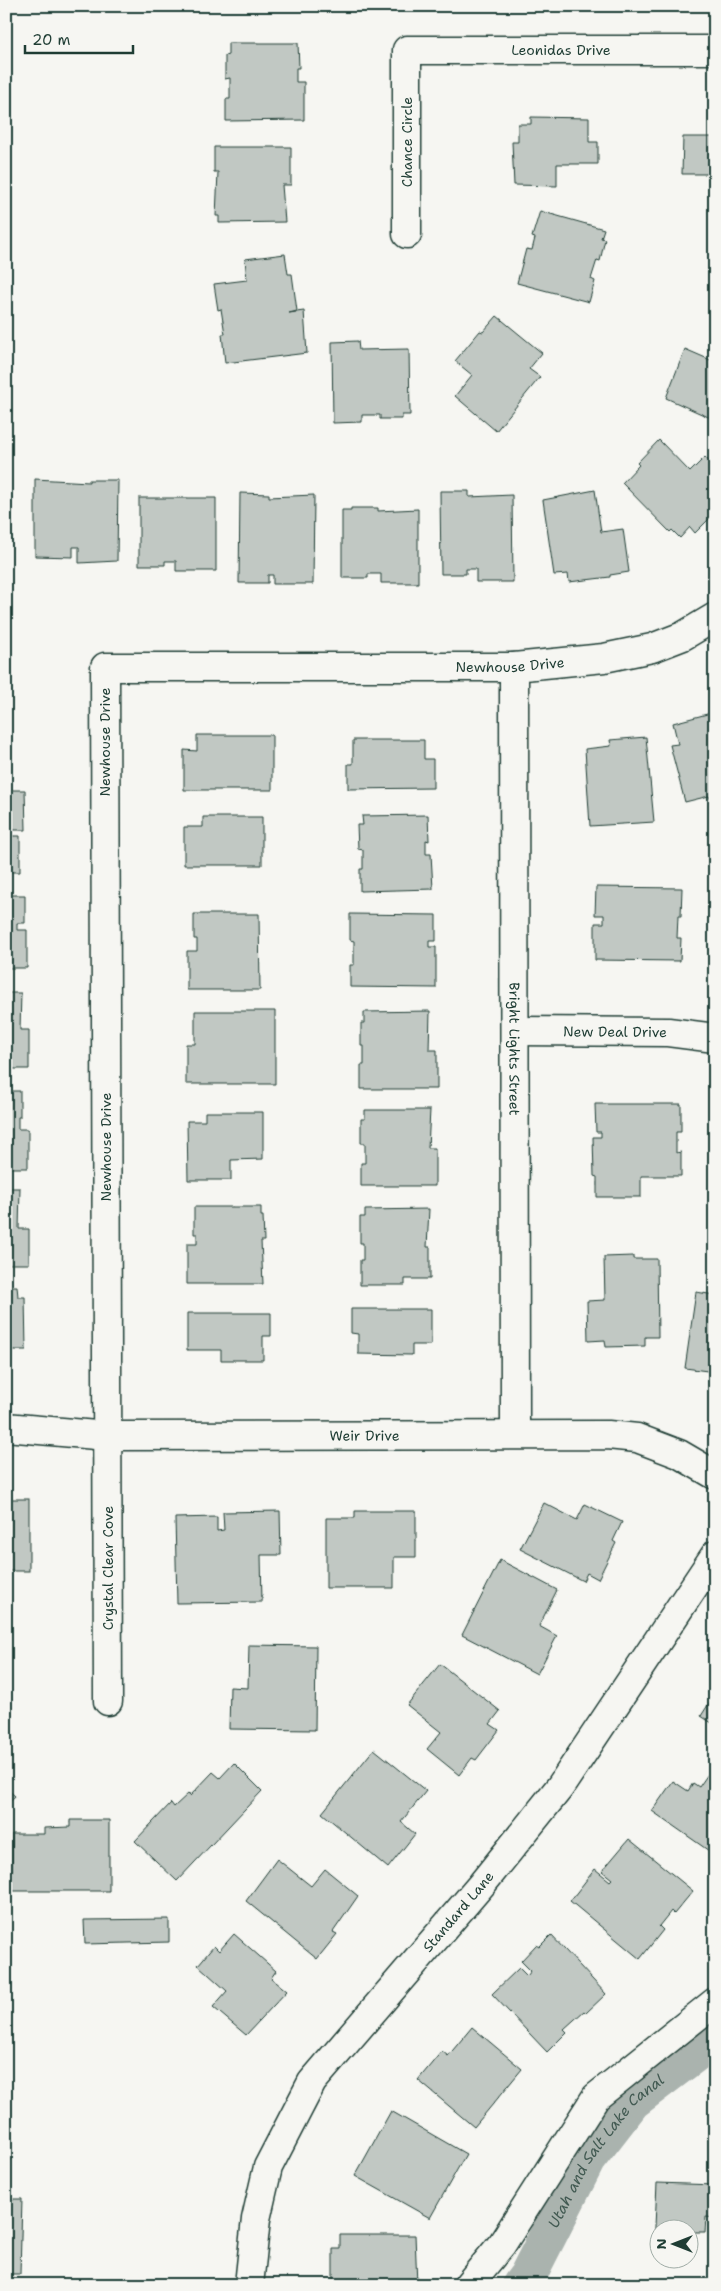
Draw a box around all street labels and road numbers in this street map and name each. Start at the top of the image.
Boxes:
street label: Leonidas Drive [511,41,611,59]
street label: Chance Circle [398,97,416,187]
street label: Newhouse Drive [455,653,565,676]
street label: Newhouse Drive [96,687,114,796]
street label: Bright Lights Street [505,982,524,1116]
street label: New Deal Drive [563,1022,667,1041]
street label: Newhouse Drive [97,1092,115,1201]
street label: Weir Drive [330,1426,400,1445]
street label: Crystal Clear Cove [99,1506,117,1630]
street label: Standard Lane [419,1868,498,1956]

